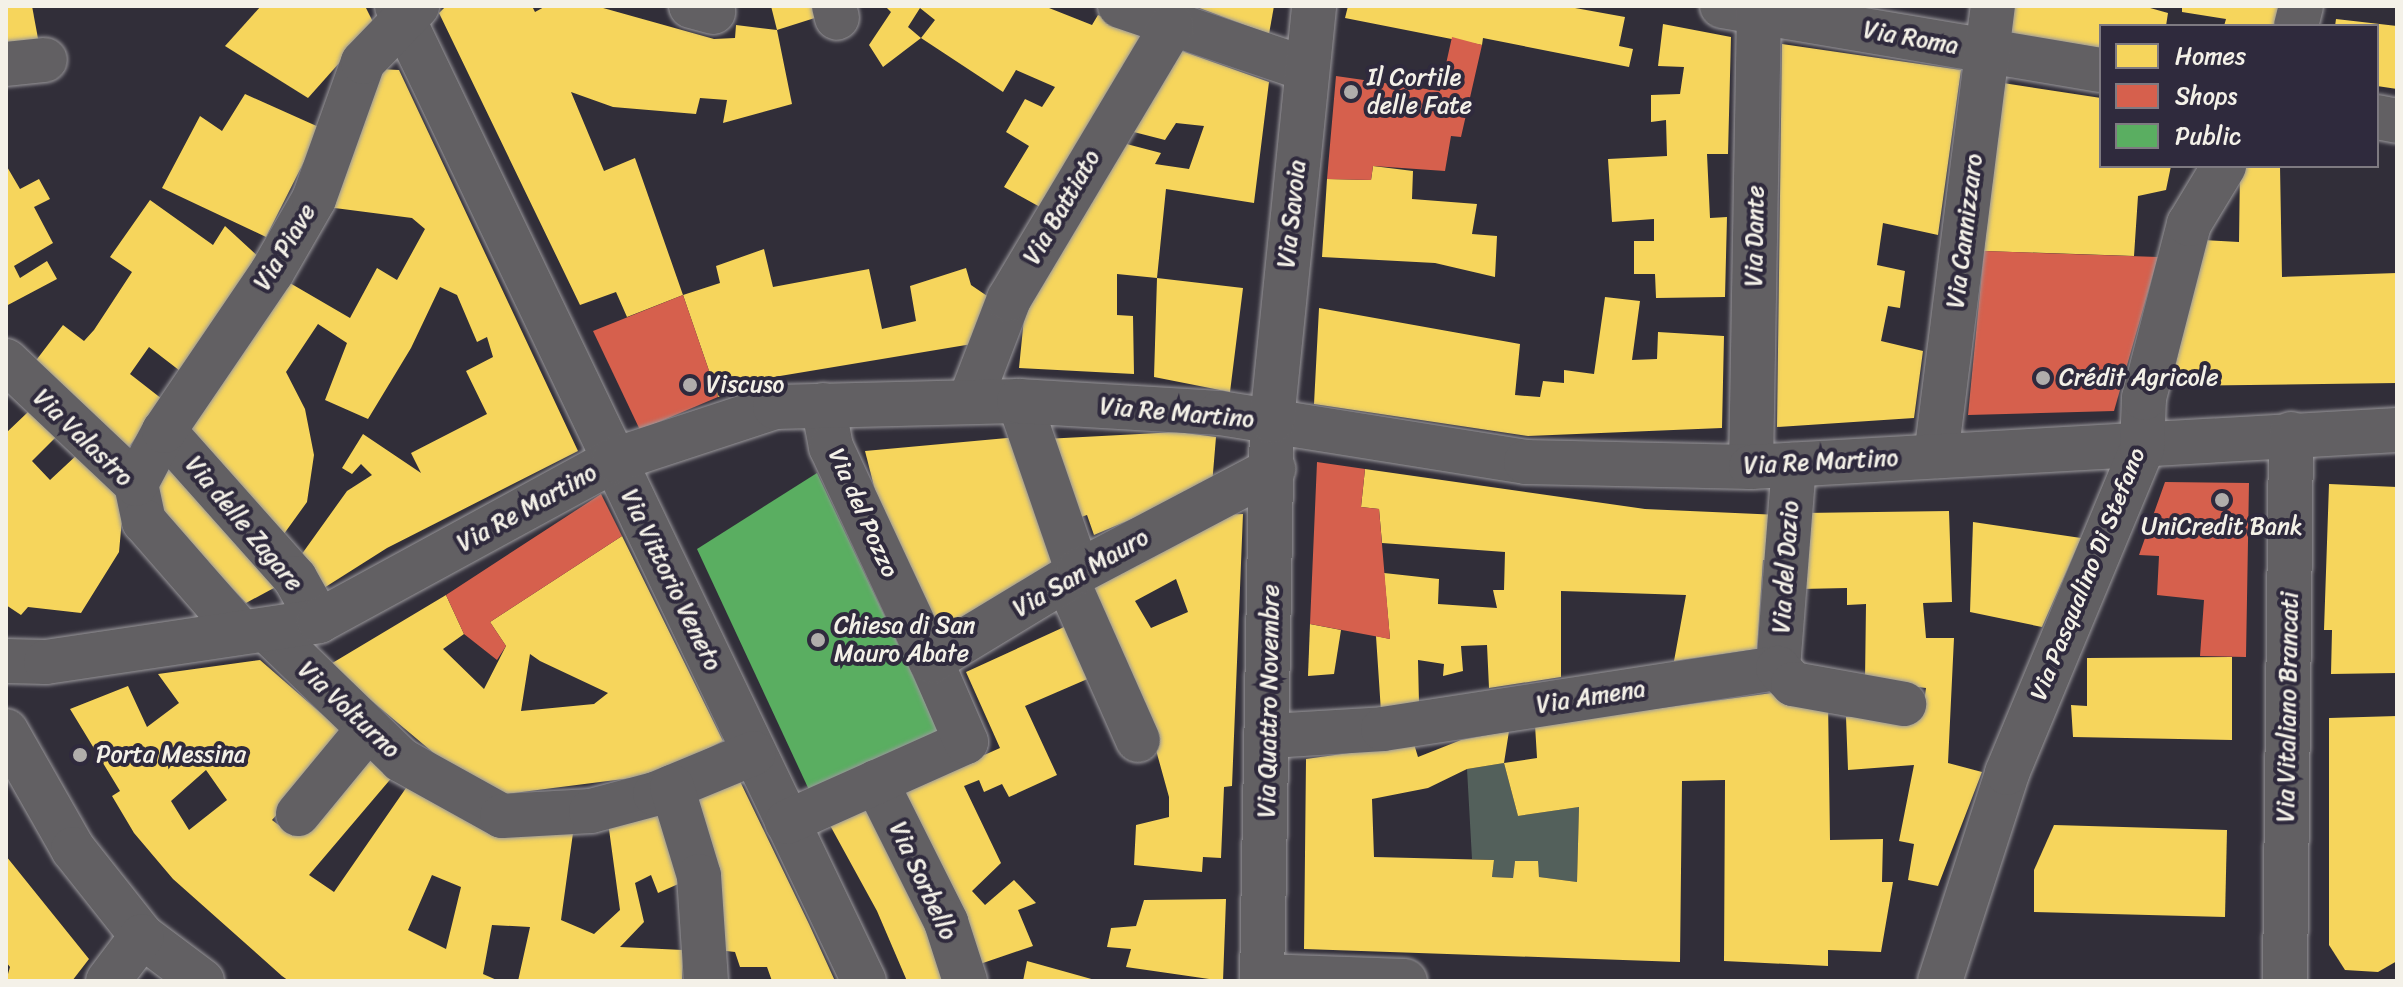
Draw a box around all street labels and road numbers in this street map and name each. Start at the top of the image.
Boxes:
street label: Via Roma [1861,15,1961,61]
street label: Via Battiato [1018,145,1106,269]
street label: Via Cannizzaro [1941,152,1989,310]
street label: Via Savoia [1272,159,1312,269]
street label: Via Dante [1740,185,1770,287]
street label: Via Piave [248,199,322,295]
street label: Via Valastro [28,384,138,492]
street label: Via Re Martino [1098,392,1256,434]
street label: Via Pasqualino Di Stefano [2024,443,2152,705]
street label: Via del Pozzo [822,444,904,582]
street label: Via Re Martino [1742,444,1900,480]
street label: Via delle Zagare [179,451,309,597]
street label: Via Re Martino [452,458,602,558]
street label: Via Vittorio Veneto [614,484,728,676]
street label: Via del Dazio [1767,499,1805,635]
street label: Via San Mauro [1008,523,1154,623]
street label: Via Quattro Novembre [1253,585,1285,817]
street label: Via Vitaliano Brancati [2272,591,2304,823]
street label: Via Volturno [292,656,406,764]
street label: Via Amena [1534,674,1648,720]
street label: Via Sorbello [883,817,963,945]

